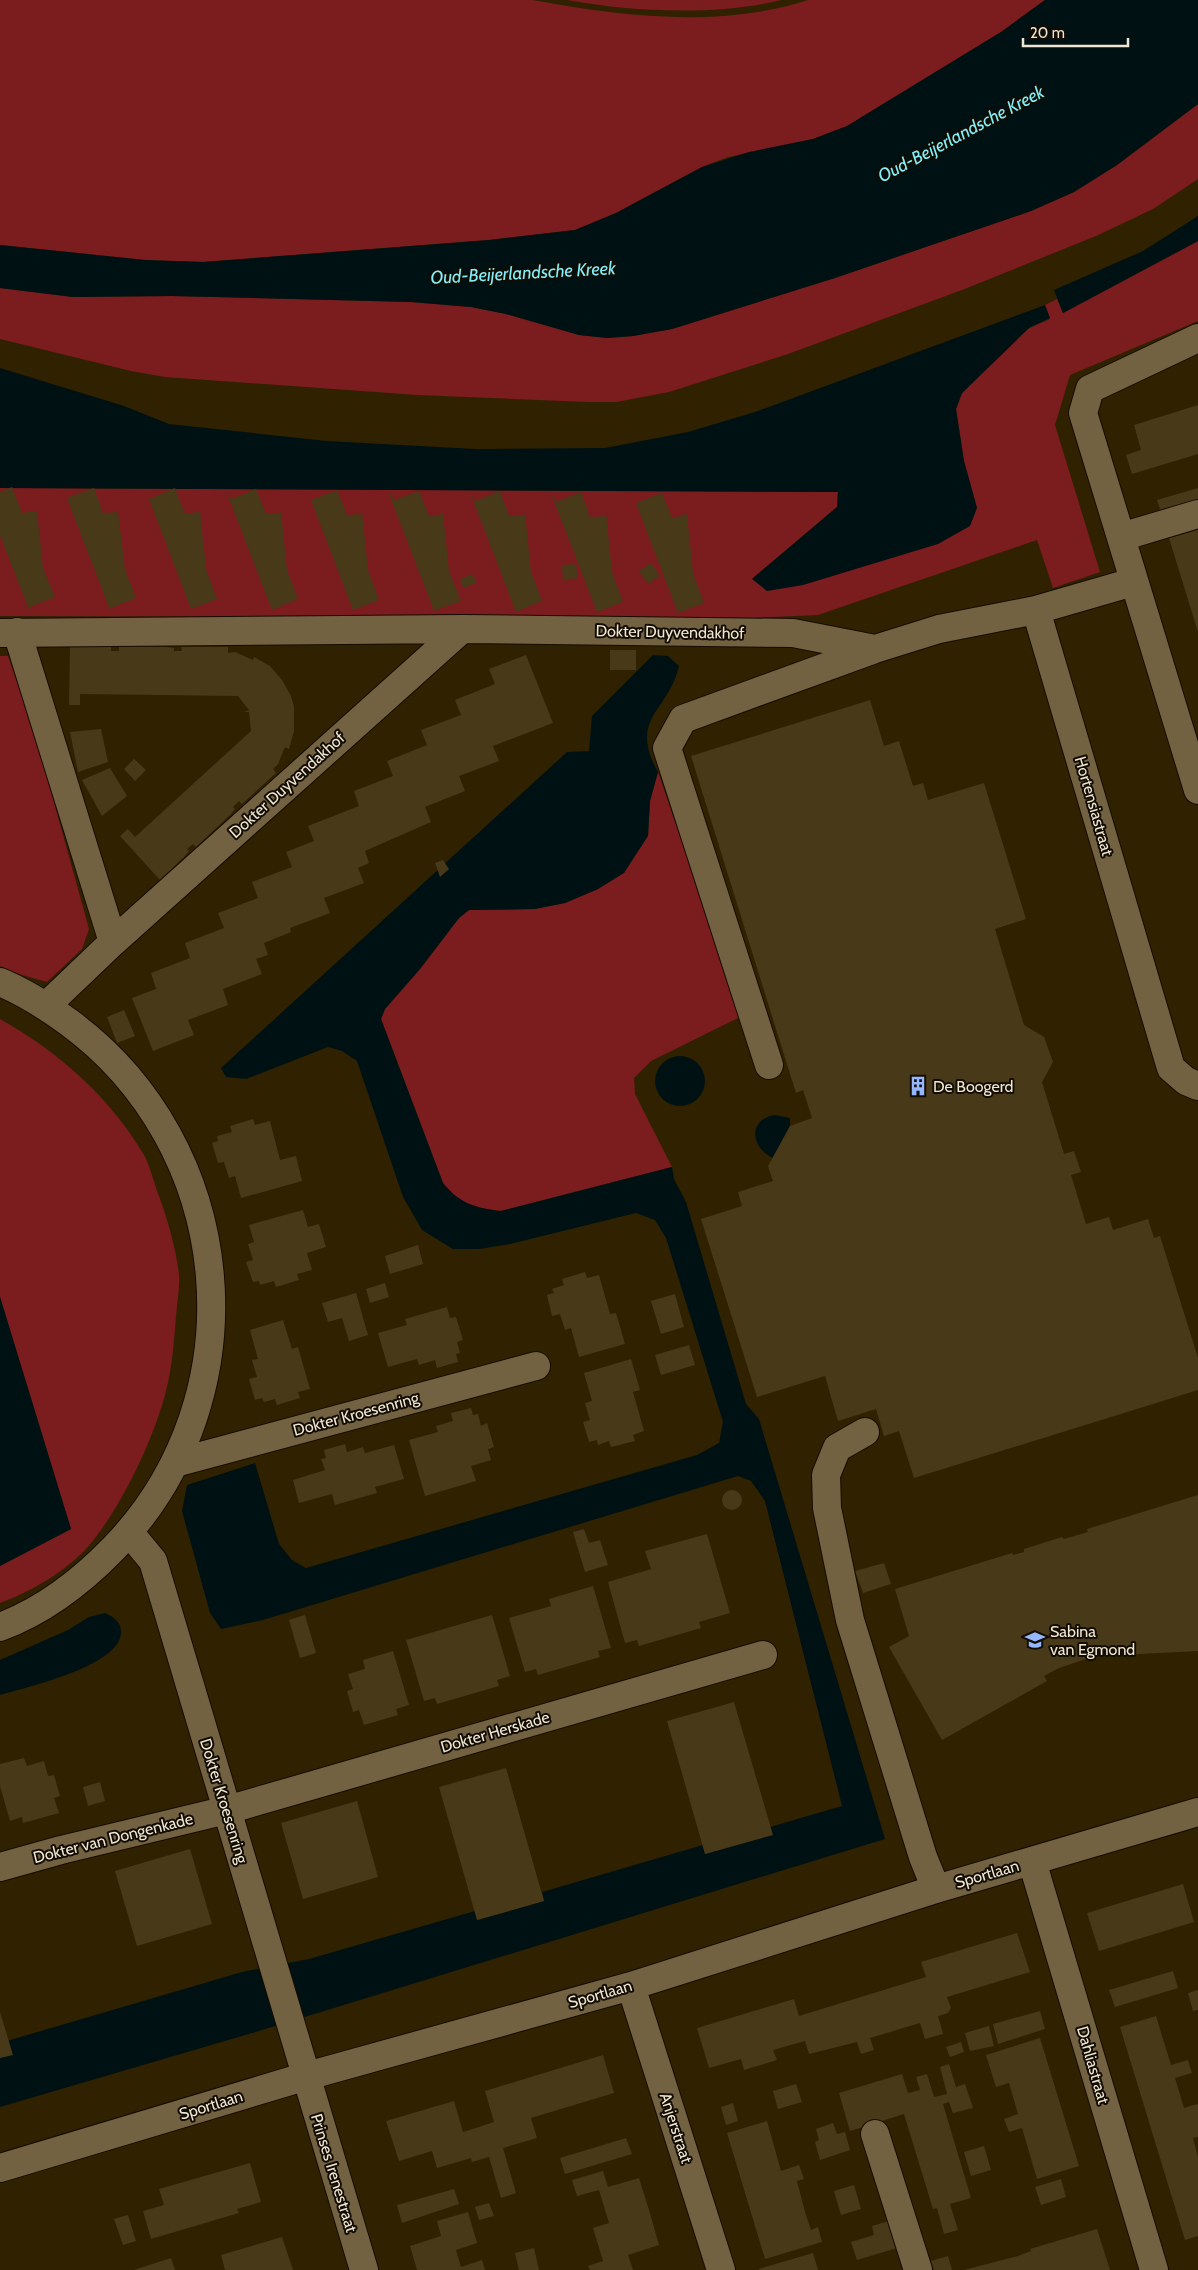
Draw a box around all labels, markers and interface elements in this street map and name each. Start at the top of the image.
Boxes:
scale bar [1023,15,1128,47]
text: 20 m [1030,24,1065,42]
water label: Oud-Beijerlandsche Kreek [874,80,1049,187]
water label: Oud-Beijerlandsche Kreek [430,257,617,289]
street label: Dokter Duyvendakhof [595,621,745,643]
street label: Dokter Duyvendakhof [225,728,349,842]
street label: Hortensiastraat [1071,754,1117,859]
building icon: De Boogerd [907,1075,929,1097]
place label: De Boogerd [933,1077,1013,1096]
street label: Dokter Kroesenring [291,1388,422,1440]
place label: Sabina van Egmond [1050,1622,1135,1659]
school or university icon: Sabina van Egmond [1024,1629,1046,1651]
street label: Dokter Herskade [438,1707,552,1757]
street label: Dokter Kroesenring [196,1736,252,1867]
street label: Dokter van Dongenkade [31,1809,195,1867]
street label: Sportlaan [953,1856,1021,1892]
street label: Sportlaan [566,1976,634,2012]
street label: Dahliastraat [1073,2024,1113,2107]
street label: Sportlaan [177,2086,245,2124]
street label: Anjerstraat [656,2090,696,2166]
street label: Prinses Irenestraat [307,2111,361,2235]

